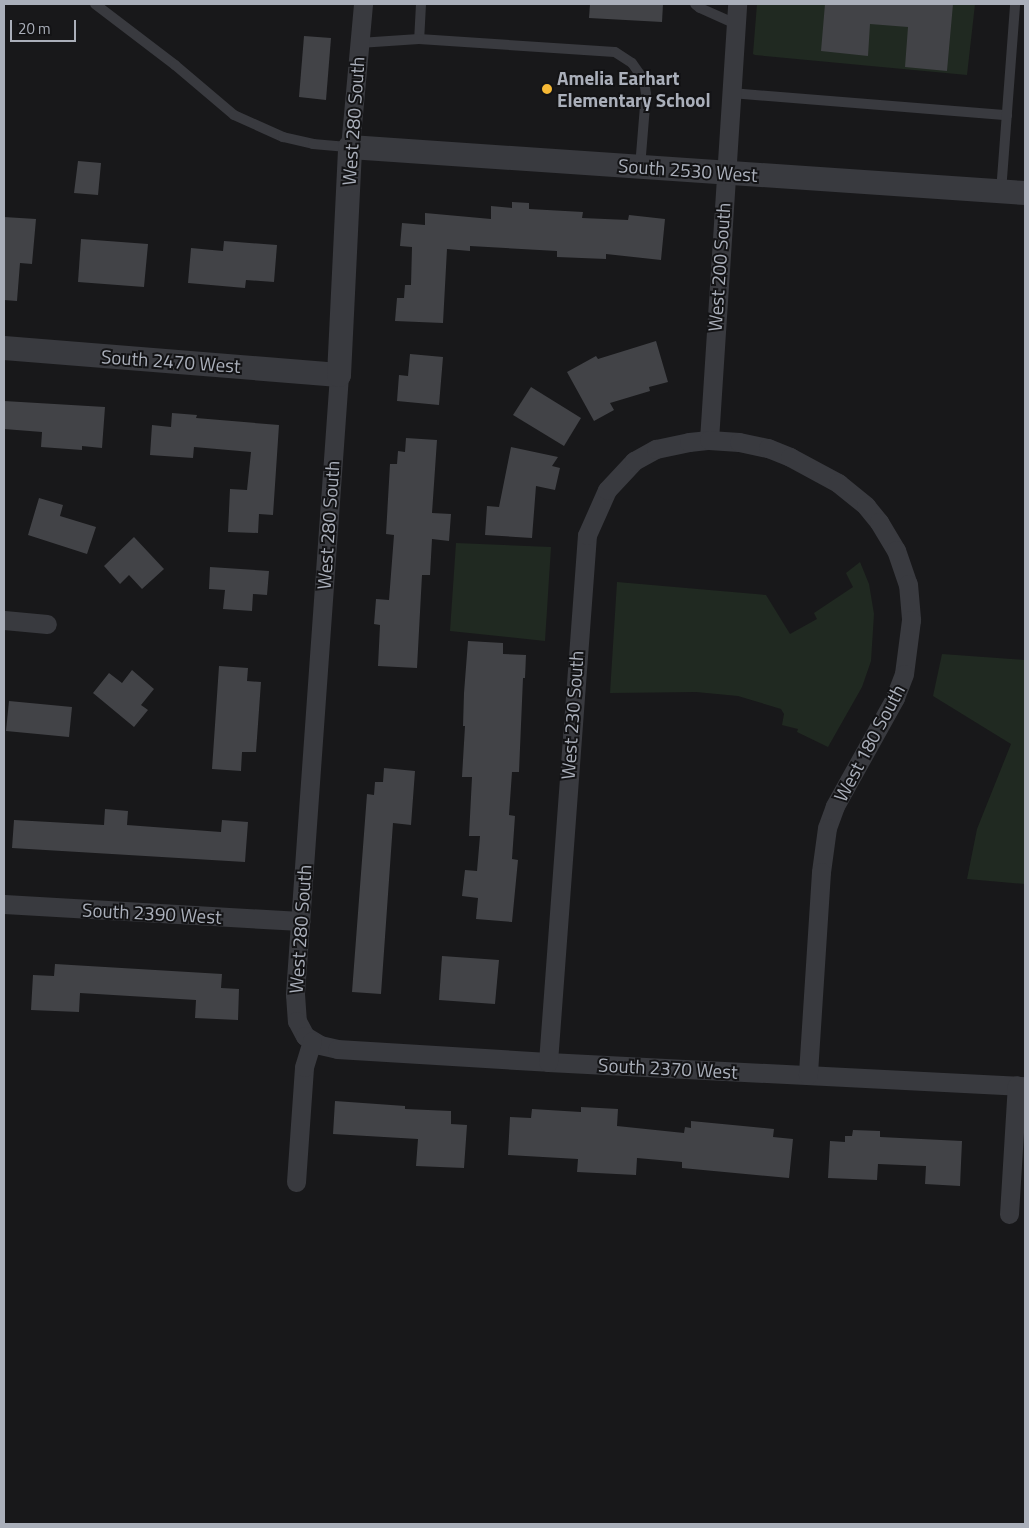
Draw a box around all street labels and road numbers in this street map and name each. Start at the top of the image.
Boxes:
street label: West 280 South [337,56,369,186]
street label: South 2530 West [617,154,759,186]
street label: West 200 South [703,202,735,332]
street label: South 2470 West [100,345,242,377]
street label: West 280 South [312,460,344,590]
street label: West 230 South [556,650,588,780]
street label: West 180 South [829,681,909,805]
street label: West 280 South [284,864,316,994]
street label: South 2390 West [82,898,222,928]
street label: South 2370 West [598,1053,738,1083]

